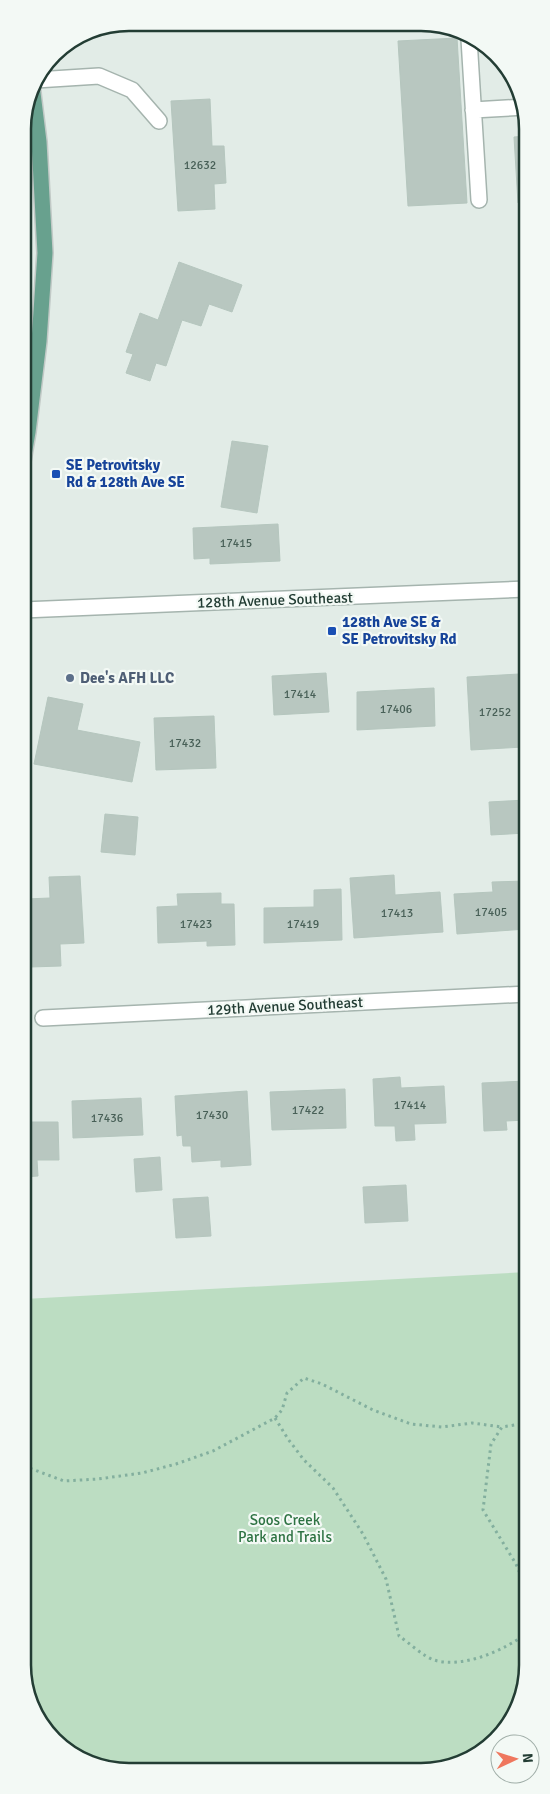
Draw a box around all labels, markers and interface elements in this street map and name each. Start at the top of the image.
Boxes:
house number: 12632 [184,158,216,173]
place label: SE Petrovitsky Rd & 128th Ave SE [66,456,185,491]
marker: SE Petrovitsky Rd & 128th Ave SE [50,468,62,480]
house number: 17415 [220,536,252,551]
street label: 128th Avenue Southeast [197,588,353,612]
place label: 128th Ave SE & SE Petrovitsky Rd [342,613,457,648]
marker: 128th Ave SE & SE Petrovitsky Rd [326,625,338,637]
place label: Dee's AFH LLC [80,669,174,687]
marker: Dee's AFH LLC [64,672,76,684]
house number: 17414 [284,687,317,702]
house number: 17406 [380,702,412,717]
house number: 17252 [479,705,511,720]
house number: 17432 [169,736,201,751]
house number: 17405 [475,905,507,920]
house number: 17413 [381,906,413,921]
house number: 17423 [180,917,212,932]
house number: 17419 [287,917,319,932]
street label: 129th Avenue Southeast [207,993,363,1019]
house number: 17414 [394,1098,427,1113]
house number: 17422 [292,1103,324,1118]
house number: 17430 [196,1108,228,1123]
house number: 17436 [91,1111,123,1126]
park label: Soos Creek Park and Trails [238,1511,332,1546]
north arrow [490,1734,540,1784]
text: N [519,1753,536,1764]

